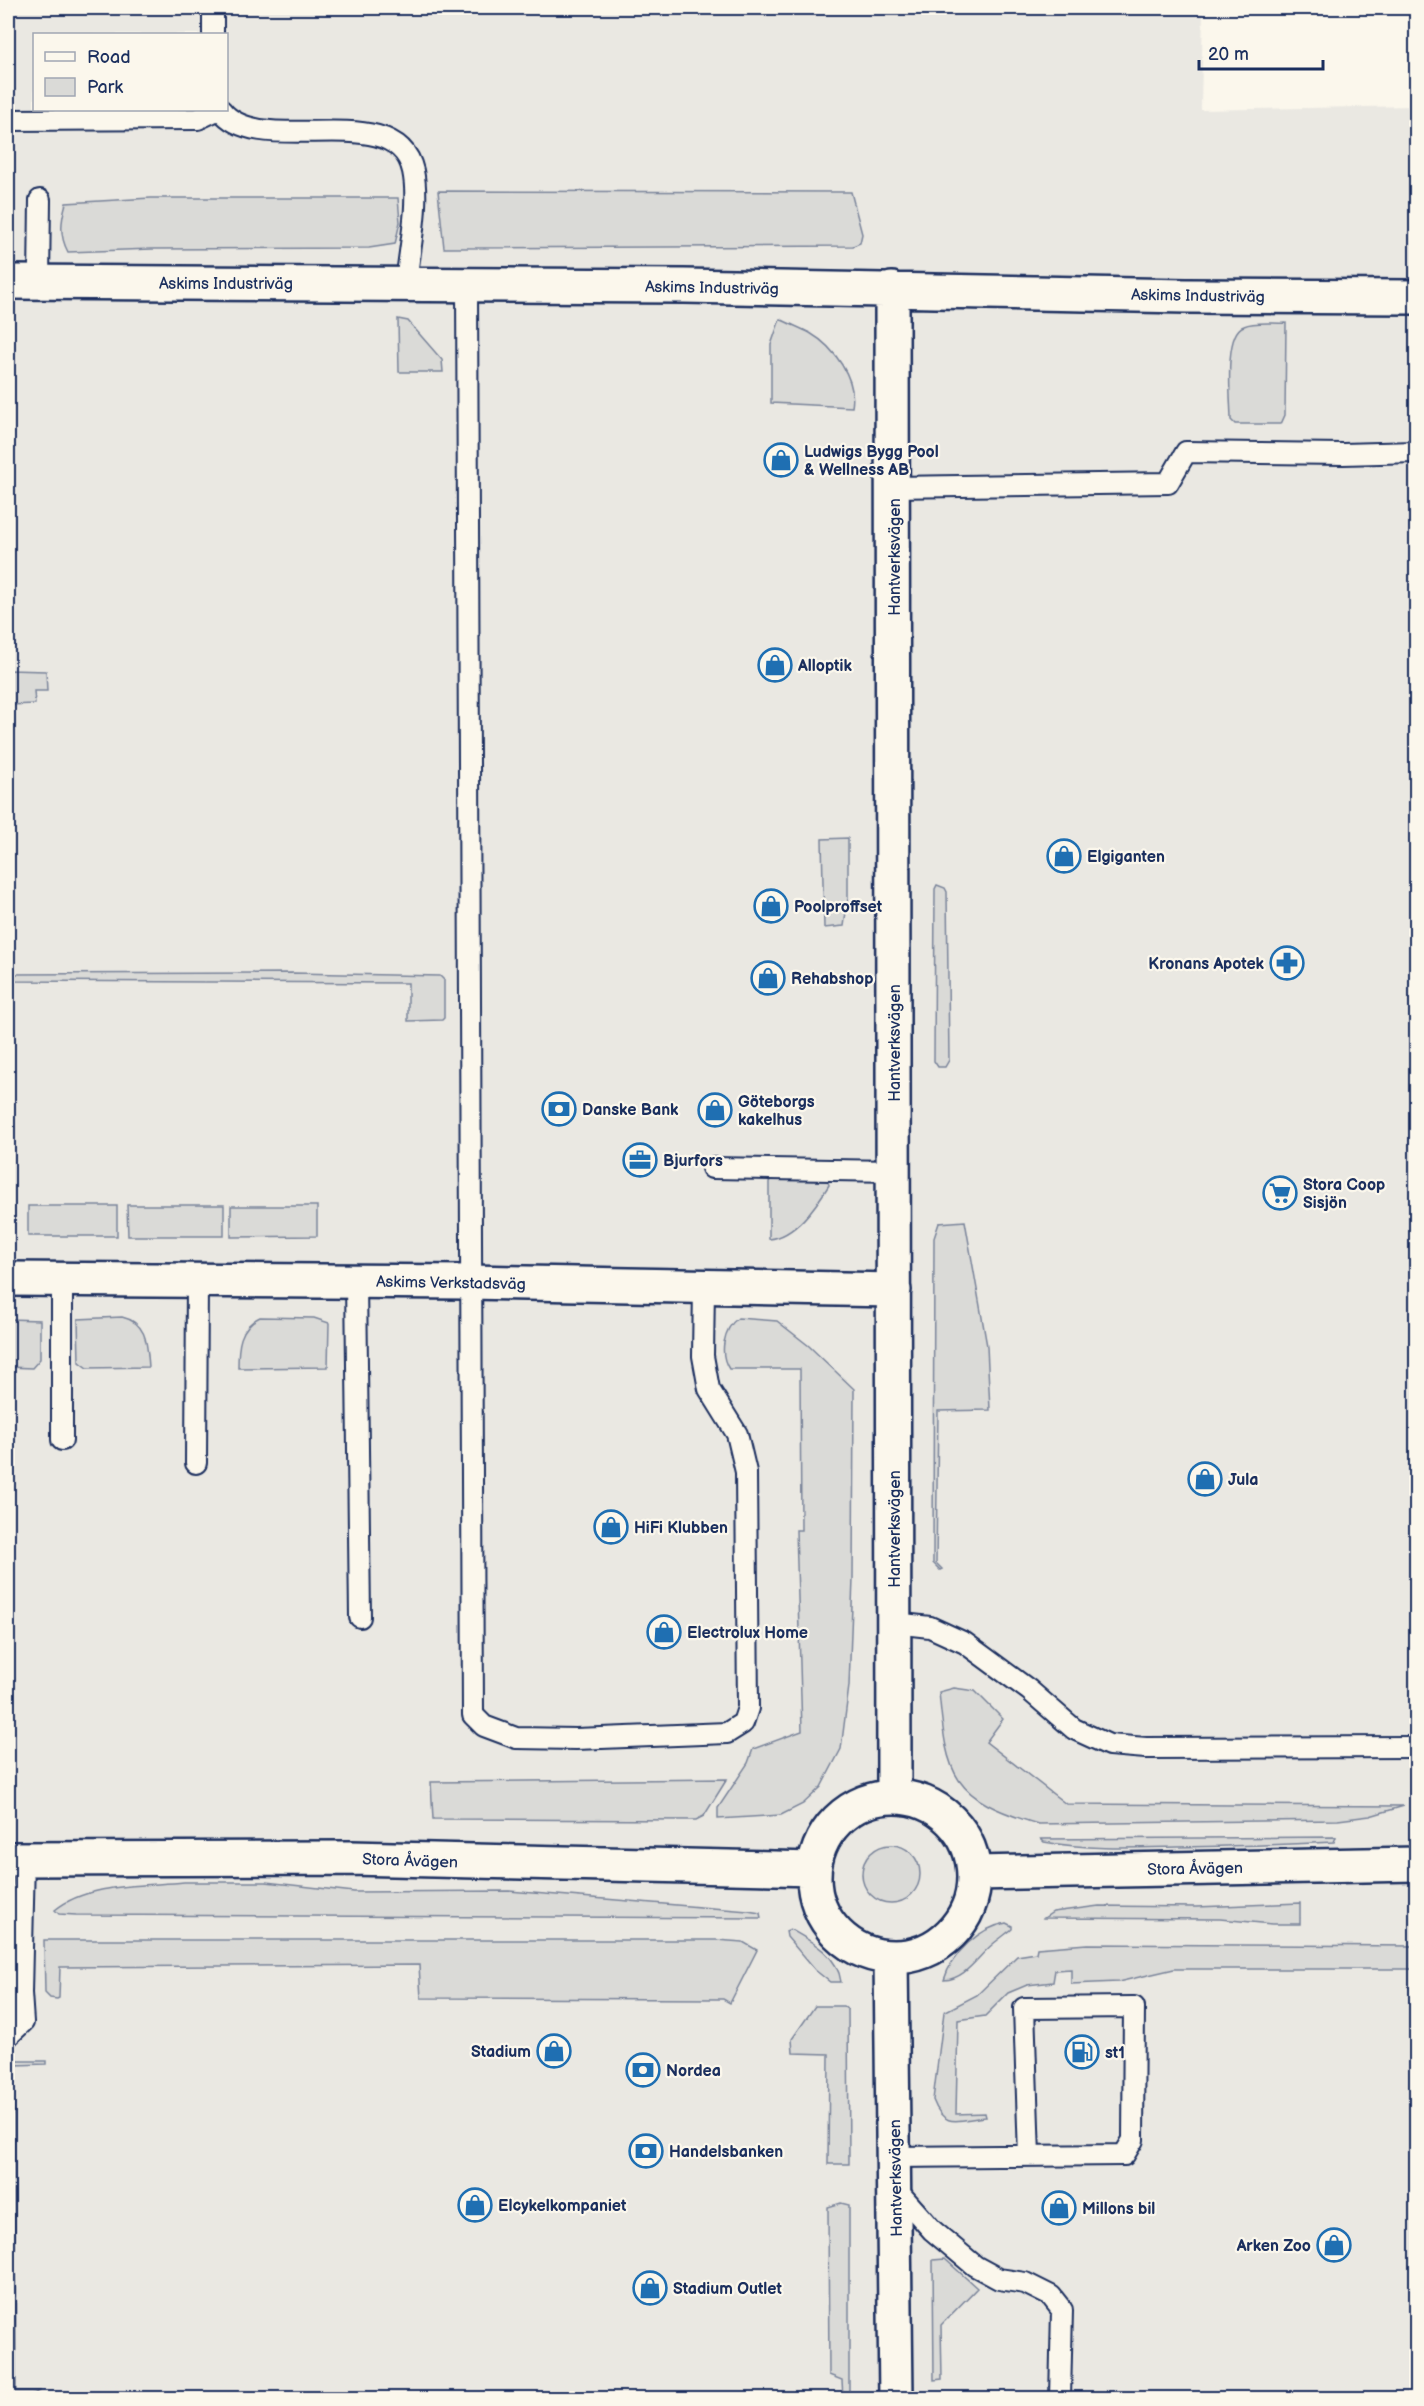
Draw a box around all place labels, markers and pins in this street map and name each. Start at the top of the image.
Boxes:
shop icon: Ludwigs Bygg Pool & Wellness AB [763,442,799,478]
place label: Ludwigs Bygg Pool & Wellness AB [804,443,939,480]
shop icon: Alloptik [757,647,793,683]
place label: Alloptik [797,657,852,676]
shop icon: Elgiganten [1046,838,1082,874]
place label: Elgiganten [1087,848,1165,867]
shop icon: Poolproffset [753,888,789,924]
place label: Poolproffset [794,898,883,917]
pharmacy icon: Kronans Apotek [1269,945,1305,981]
place label: Kronans Apotek [1148,955,1265,974]
shop icon: Rehabshop [750,960,786,996]
place label: Rehabshop [791,970,873,989]
bank icon: Danske Bank [541,1091,577,1127]
shop icon: Göteborgs kakelhus [697,1092,733,1128]
place label: Göteborgs kakelhus [738,1093,815,1130]
place label: Danske Bank [582,1101,679,1120]
office icon: Bjurfors [622,1142,658,1178]
place label: Bjurfors [663,1152,723,1171]
supermarket icon: Stora Coop Sisjön [1262,1175,1298,1211]
place label: Stora Coop Sisjön [1303,1176,1385,1213]
shop icon: Jula [1187,1461,1223,1497]
place label: Jula [1228,1471,1258,1490]
shop icon: HiFi Klubben [593,1509,629,1545]
place label: HiFi Klubben [634,1519,728,1538]
shop icon: Electrolux Home [646,1614,682,1650]
place label: Electrolux Home [687,1624,808,1643]
shop icon: Stadium [536,2033,572,2069]
fuel station icon: st1 [1064,2034,1100,2070]
place label: Stadium [471,2043,531,2062]
place label: st1 [1105,2044,1125,2063]
bank icon: Nordea [625,2052,661,2088]
place label: Nordea [666,2062,721,2081]
bank icon: Handelsbanken [628,2133,664,2169]
place label: Handelsbanken [669,2143,783,2162]
shop icon: Elcykelkompaniet [457,2187,493,2223]
shop icon: Millons bil [1041,2190,1077,2226]
place label: Elcykelkompaniet [498,2197,627,2216]
place label: Millons bil [1082,2200,1155,2219]
shop icon: Arken Zoo [1316,2227,1352,2263]
place label: Arken Zoo [1236,2237,1311,2256]
shop icon: Stadium Outlet [632,2270,668,2306]
place label: Stadium Outlet [673,2280,782,2299]

